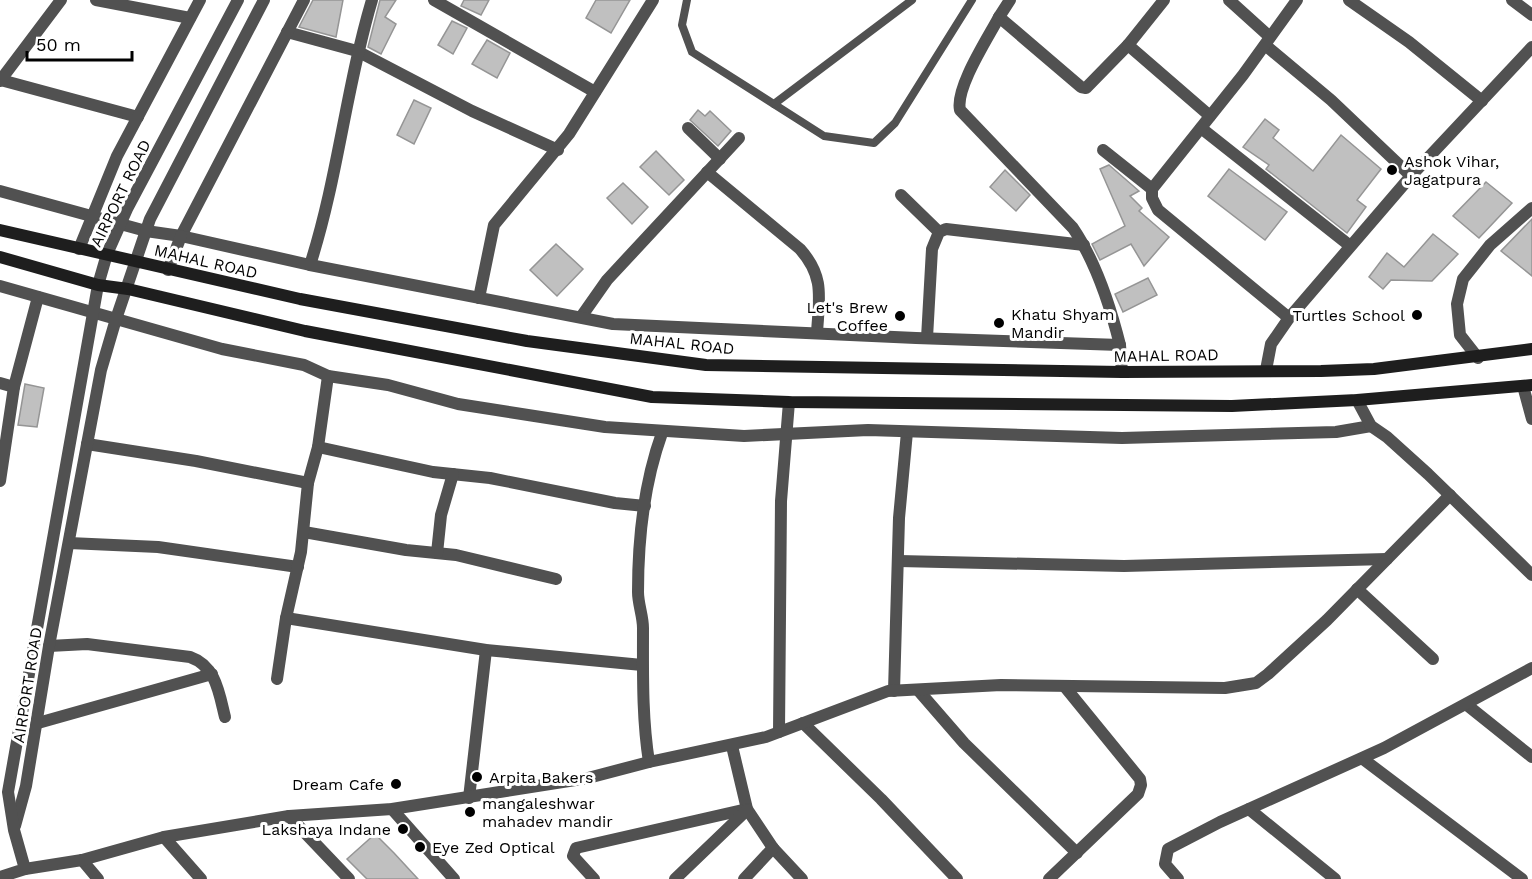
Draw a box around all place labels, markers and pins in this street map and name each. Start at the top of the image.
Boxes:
place label: Ashok Vihar, Jagatpura [1404,152,1499,189]
marker: Ashok Vihar, Jagatpura [1385,163,1399,177]
place label: Let's Brew Coffee [806,298,888,335]
place label: Khatu Shyam Mandir [1011,305,1114,342]
place label: Turtles School [1293,306,1405,325]
marker: Turtles School [1410,308,1424,322]
marker: Let's Brew Coffee [893,309,907,323]
marker: Khatu Shyam Mandir [992,316,1006,330]
place label: Arpita Bakers [489,768,593,787]
marker: Arpita Bakers [470,770,484,784]
place label: Dream Cafe [292,775,384,794]
marker: Dream Cafe [389,777,403,791]
place label: mangaleshwar mahadev mandir [482,794,613,831]
marker: mangaleshwar mahadev mandir [463,805,477,819]
place label: Lakshaya Indane [262,820,391,839]
marker: Lakshaya Indane [396,822,410,836]
place label: Eye Zed Optical [432,838,555,857]
marker: Eye Zed Optical [413,840,427,854]

